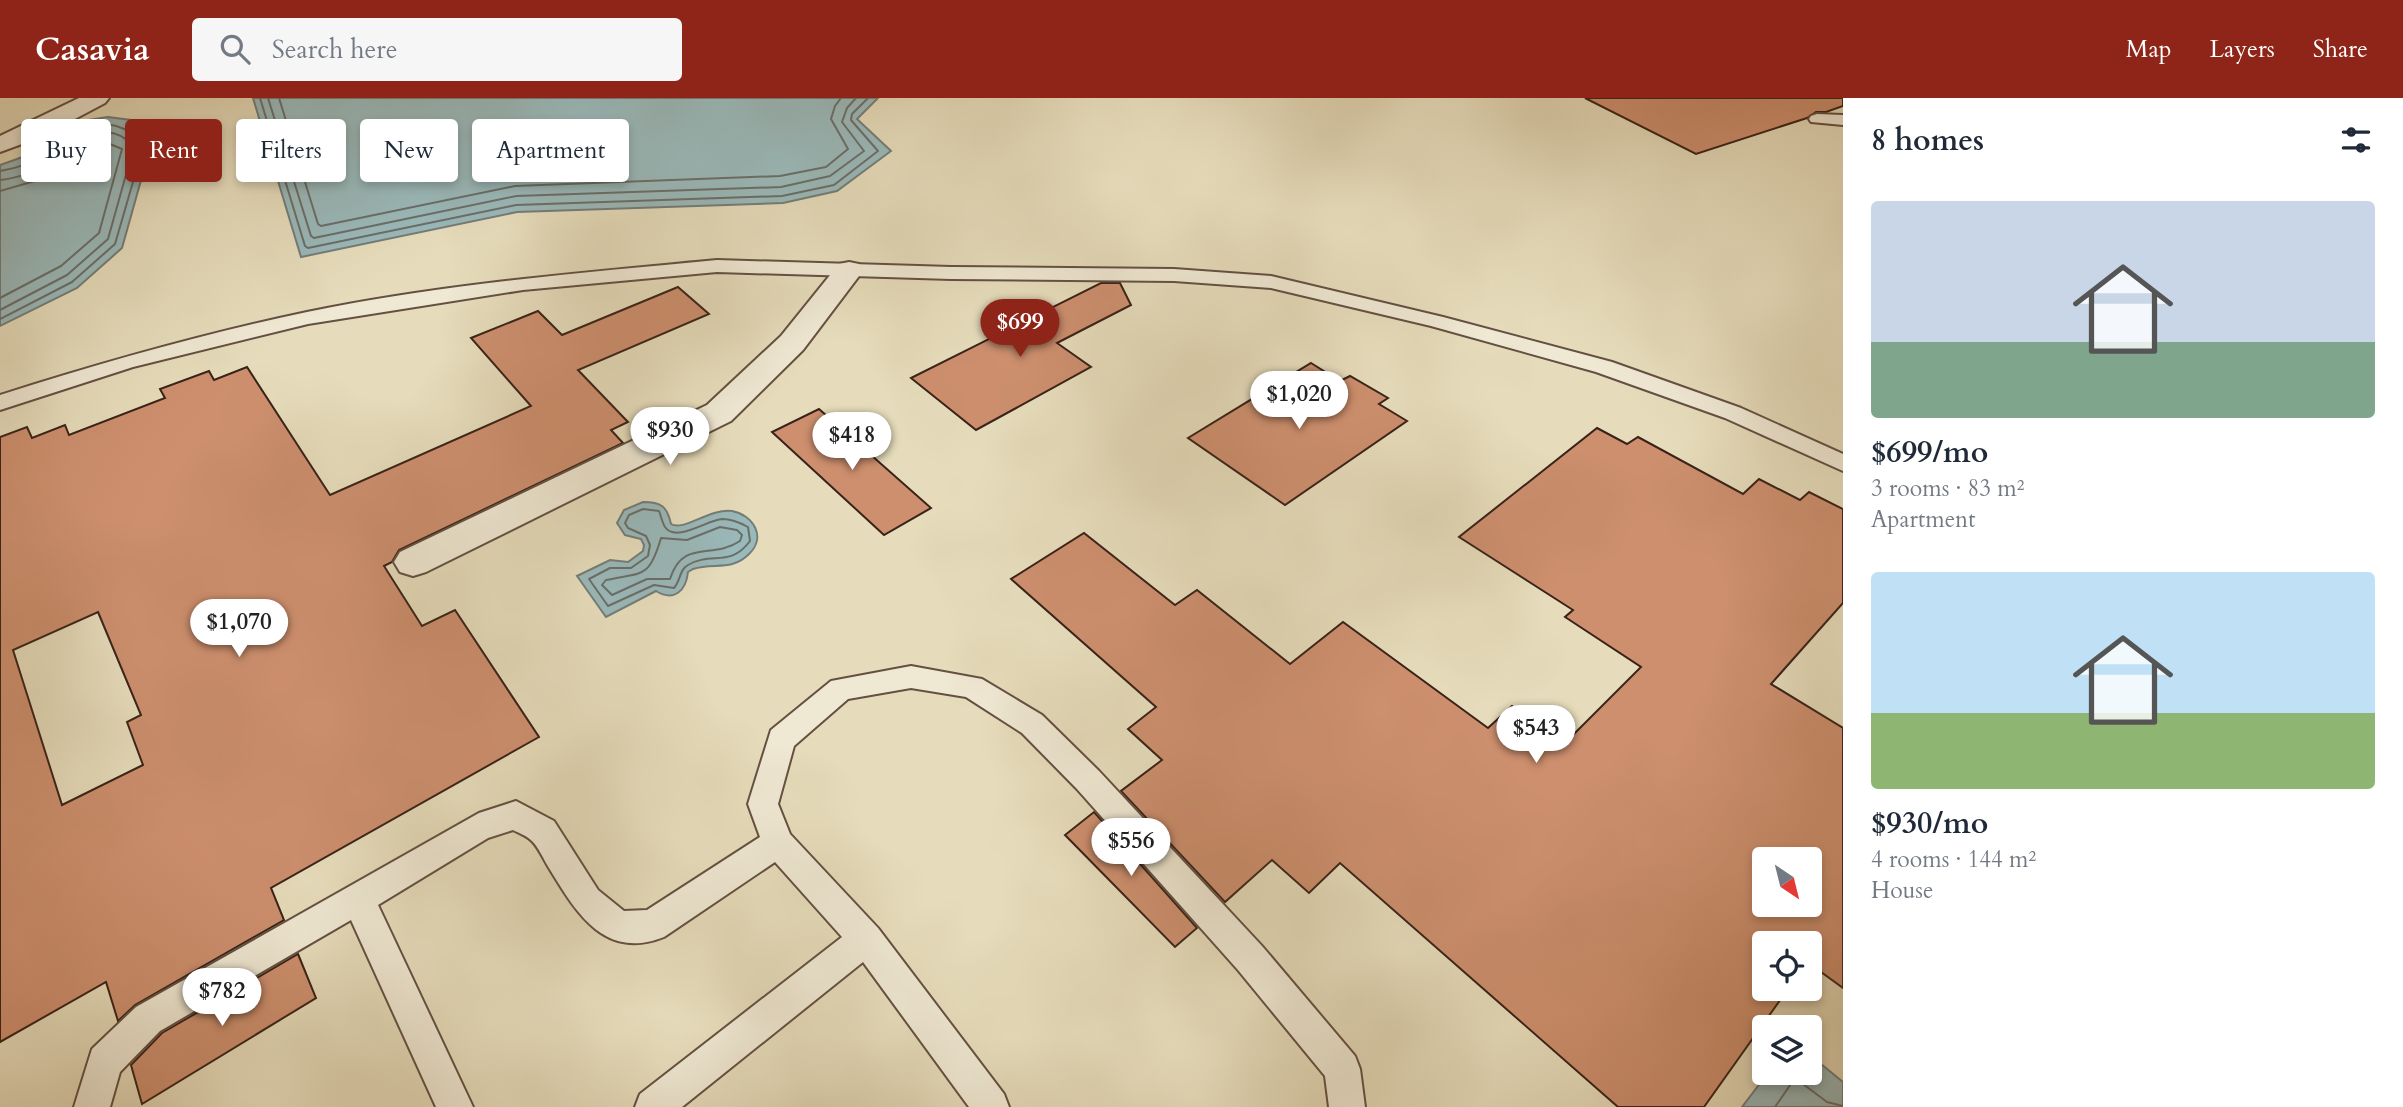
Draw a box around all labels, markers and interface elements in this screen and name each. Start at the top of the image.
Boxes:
search box [192,18,682,81]
text: Casavia [35,27,150,72]
icon: search [216,30,254,68]
text: Search here [272,32,398,67]
text: Map [2126,33,2172,66]
text: Layers [2210,33,2275,66]
text: Share [2313,33,2368,66]
chip: Buy [21,119,111,182]
chip: Rent [125,119,222,182]
chip: Filters [236,119,346,182]
chip: New [360,119,458,182]
chip: Apartment [472,119,629,182]
text: 8 homes [1871,120,1984,161]
icon: filters [2337,121,2375,159]
icon: home [2060,246,2186,372]
pin: $699 [979,300,1061,359]
text: $699 [996,306,1044,337]
pin: $1,020 [1242,372,1356,431]
text: $1,020 [1266,378,1332,409]
pin: $930 [629,408,711,467]
pin: $418 [811,412,893,472]
text: $930 [646,414,694,445]
text: $418 [828,419,876,450]
text: $699/mo [1871,432,1988,473]
text: 3 rooms · 83 m² [1871,473,2024,504]
text: Apartment [1871,504,1975,535]
pin: $1,070 [182,600,296,659]
text: $1,070 [206,606,272,637]
icon: home [2060,617,2186,743]
pin: $543 [1495,706,1577,765]
text: $543 [1512,712,1560,743]
text: $930/mo [1871,803,1988,844]
pin: $556 [1090,818,1172,878]
text: $556 [1107,825,1155,856]
text: 4 rooms · 144 m² [1871,844,2036,875]
north arrow [1752,847,1822,917]
map controls [1752,847,1822,1085]
text: House [1871,875,1933,906]
button: locate [1752,931,1822,1001]
pin: $782 [181,968,263,1028]
text: $782 [198,975,246,1006]
button: layers [1752,1015,1822,1085]

